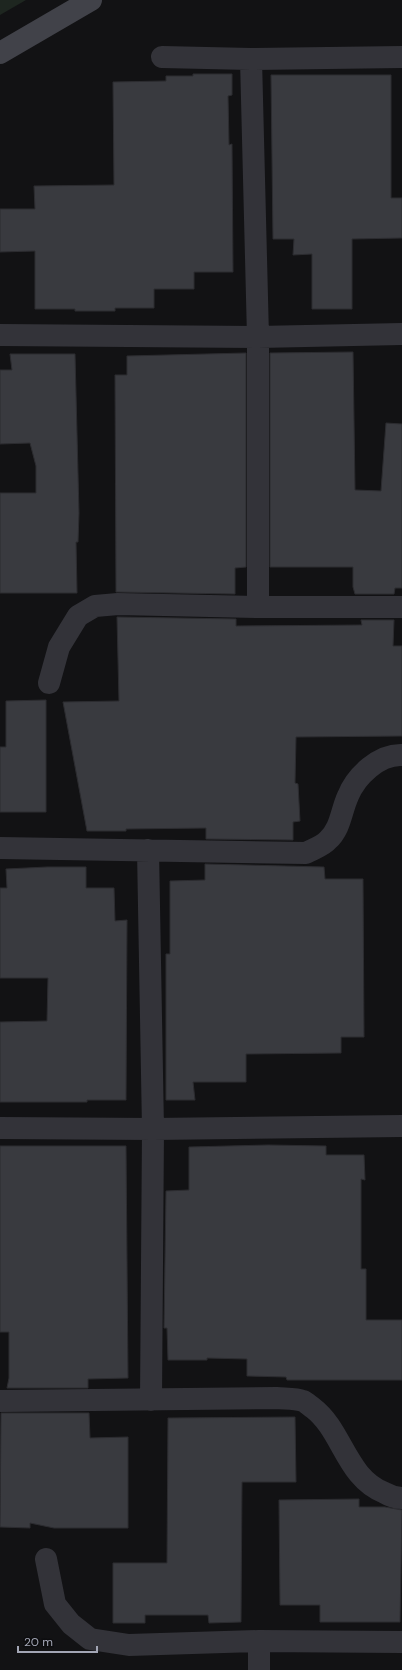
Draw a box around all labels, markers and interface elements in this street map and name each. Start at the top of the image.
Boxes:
scale bar [18,1628,97,1654]
text: 20 m [24,1634,53,1650]

